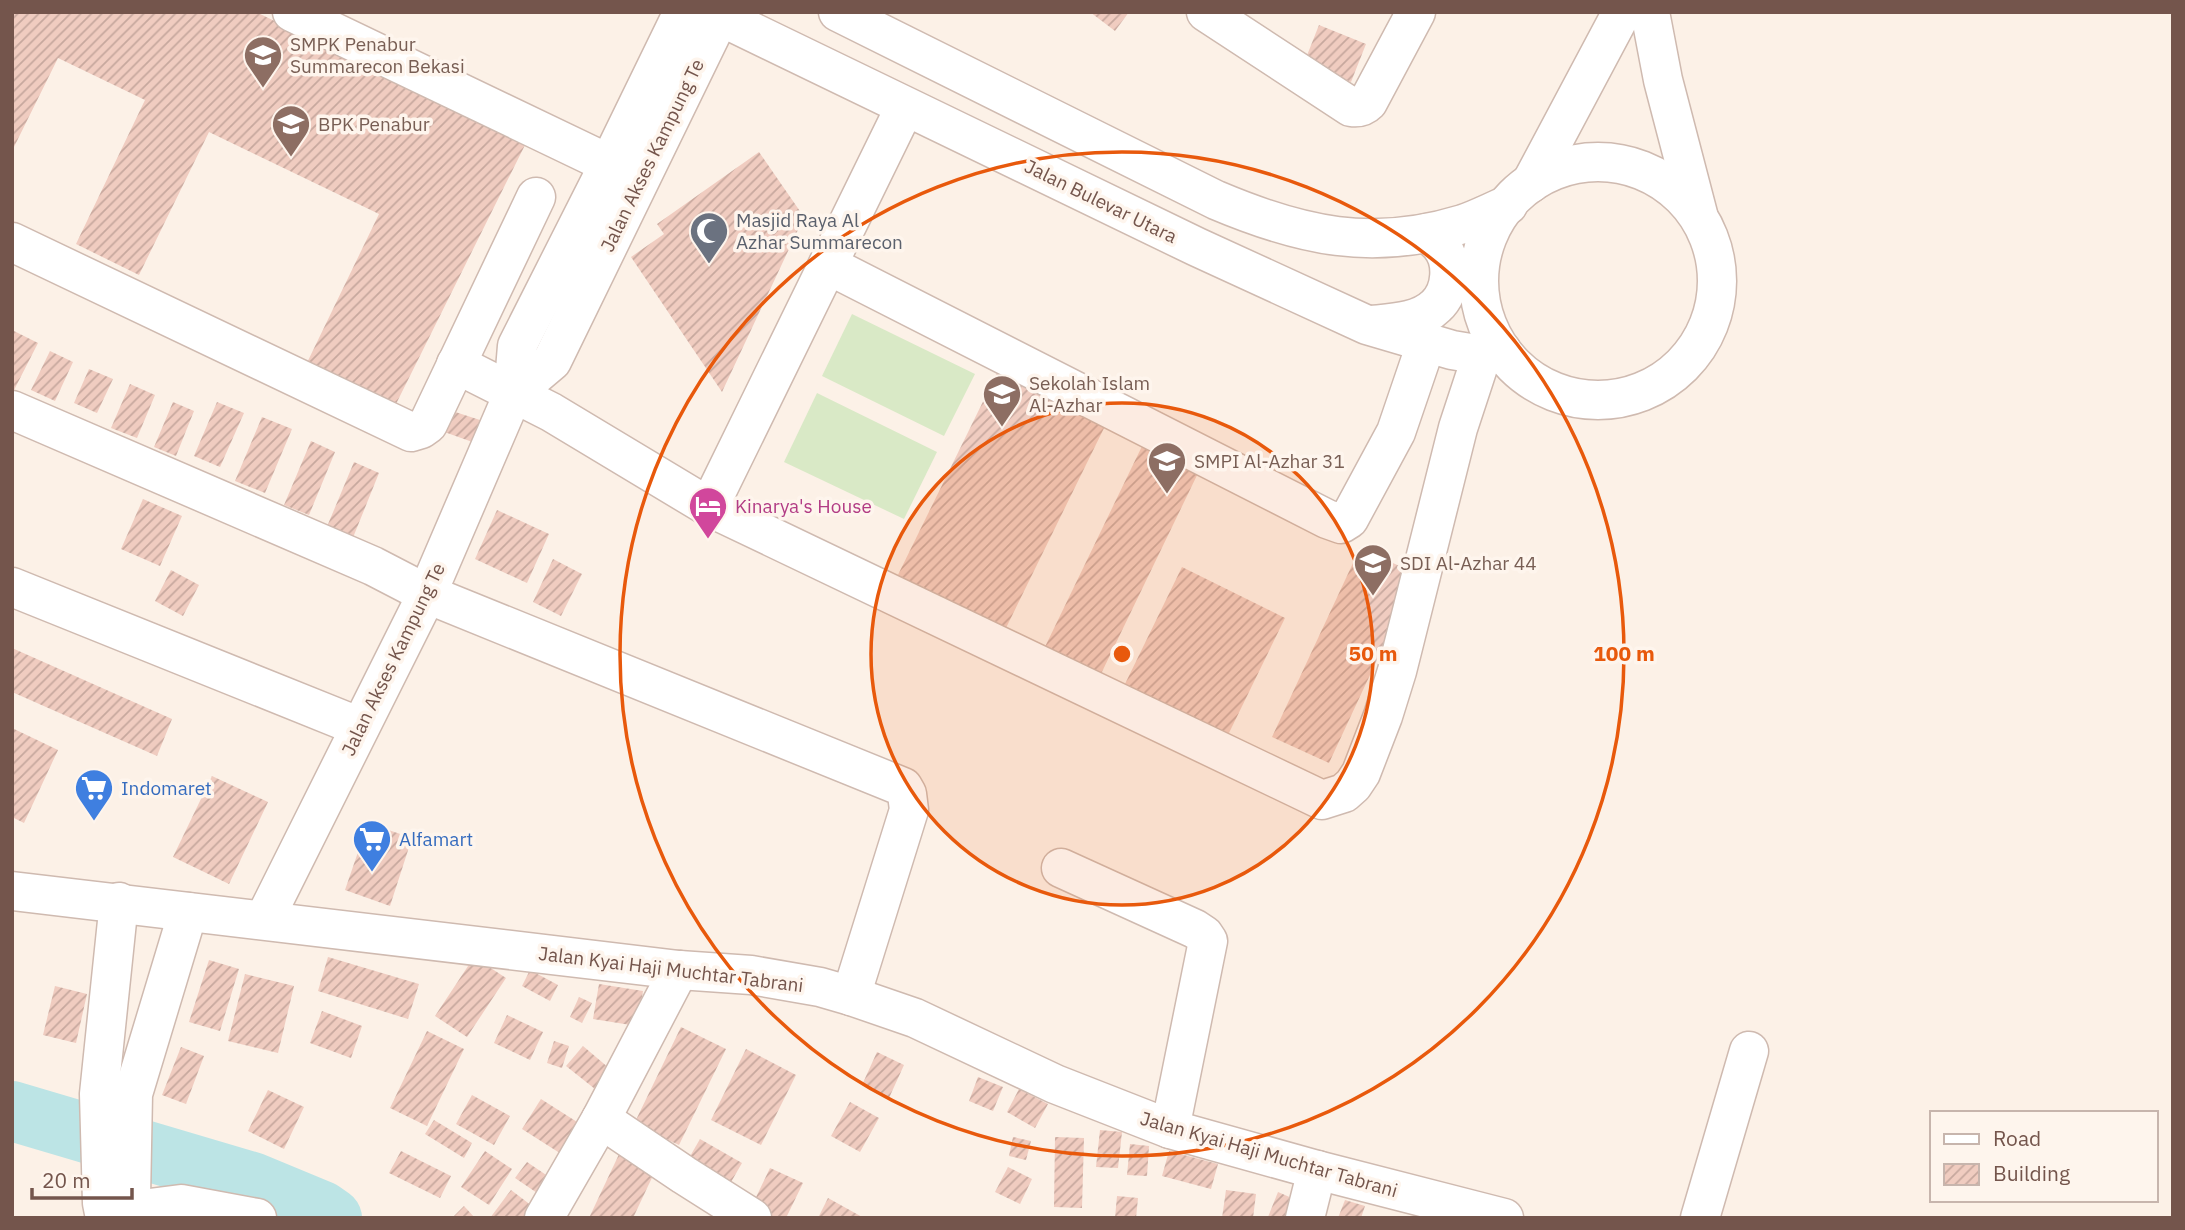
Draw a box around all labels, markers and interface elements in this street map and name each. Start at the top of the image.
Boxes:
place label: SMPK Penabur Summarecon Bekasi [290,32,465,78]
school or university icon: SMPK Penabur Summarecon Bekasi [242,34,284,89]
street label: Jalan Akses Kampung Te [595,55,709,255]
school or university icon: BPK Penabur [270,103,312,158]
place label: BPK Penabur [318,112,430,136]
street label: Jalan Bulevar Utara [1021,154,1181,248]
place label: Masjid Raya Al Azhar Summarecon [736,208,903,254]
mosque icon: Masjid Raya Al Azhar Summarecon [688,210,730,265]
place label: Sekolah Islam Al-Azhar [1029,371,1150,417]
school or university icon: Sekolah Islam Al-Azhar [981,373,1023,428]
school or university icon: SMPI Al-Azhar 31 [1146,440,1188,495]
place label: SMPI Al-Azhar 31 [1194,449,1345,473]
hotel icon: Kinarya's House [687,485,729,540]
place label: Kinarya's House [735,494,872,518]
school or university icon: SDI Al-Azhar 44 [1352,542,1394,597]
place label: SDI Al-Azhar 44 [1400,551,1537,575]
street label: Jalan Akses Kampung Te [336,559,450,759]
text: 50 m [1349,639,1397,667]
text: 100 m [1593,639,1655,667]
centre of rings [1110,642,1134,666]
supermarket icon: Indomaret [73,767,115,822]
place label: Indomaret [121,776,212,800]
supermarket icon: Alfamart [351,818,393,873]
place label: Alfamart [399,827,473,851]
street label: Jalan Kyai Haji Muchtar Tabrani [537,941,805,997]
street label: Jalan Kyai Haji Muchtar Tabrani [1138,1106,1400,1202]
legend [1930,1111,2157,1202]
text: Road [1993,1124,2041,1152]
scale bar [32,1156,131,1200]
text: Building [1993,1159,2070,1187]
text: 20 m [42,1166,91,1194]

